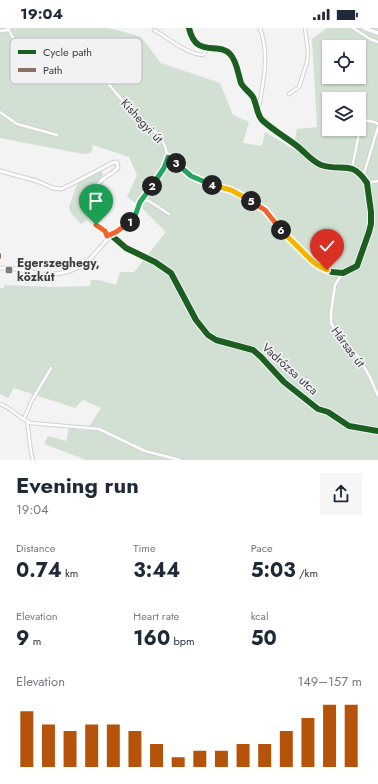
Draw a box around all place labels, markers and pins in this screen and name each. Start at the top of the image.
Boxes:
pin: 3 [166,153,186,173]
pin: 4 [202,175,222,195]
pin: 2 [142,176,162,196]
pin [79,184,113,225]
pin: 5 [241,191,261,211]
pin: 1 [120,212,140,232]
pin: 6 [271,220,291,240]
pin [310,229,344,270]
place label: Egerszeghegy, közkút [17,254,100,286]
marker: Egerszeghegy, közkút [4,265,14,275]

